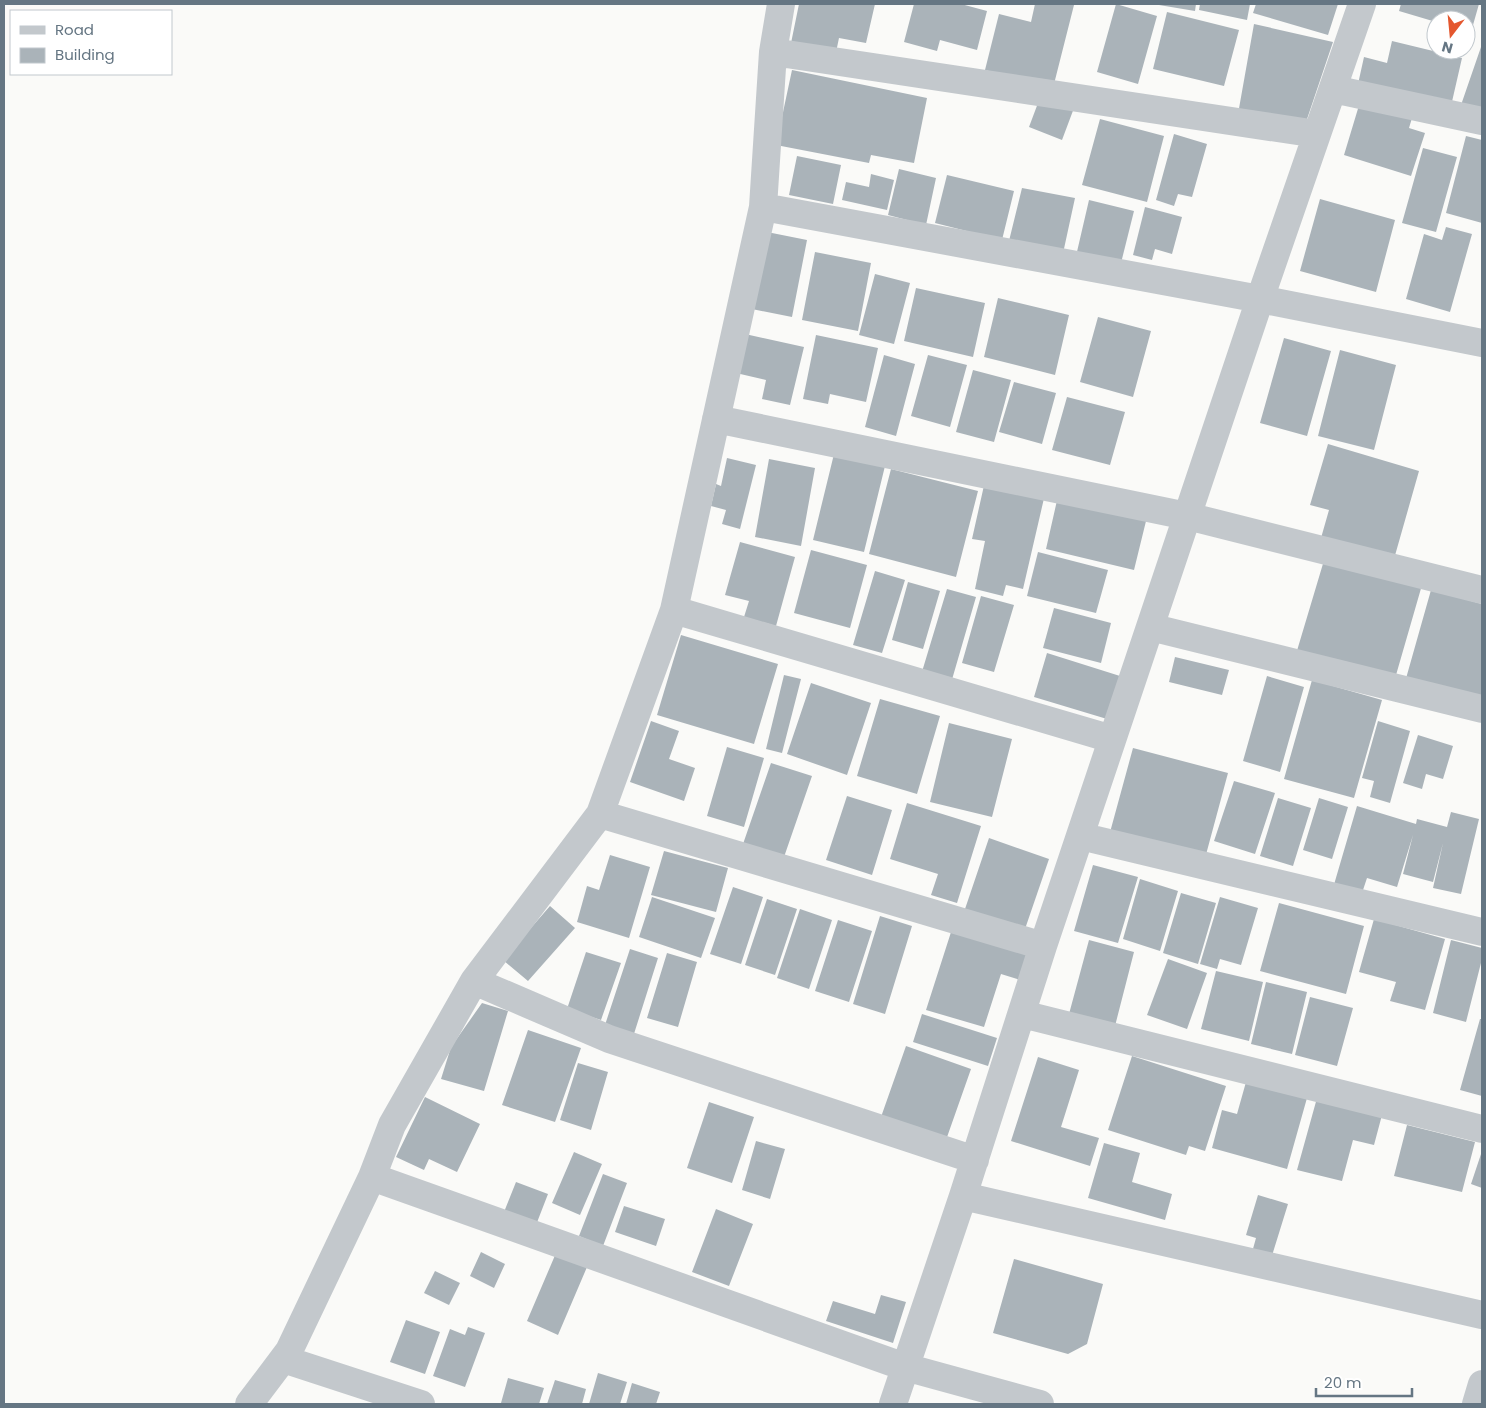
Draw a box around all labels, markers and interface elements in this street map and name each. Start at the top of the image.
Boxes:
legend [10,10,172,75]
north arrow [1426,10,1476,60]
text: Road [55,19,94,40]
text: N [1440,36,1455,59]
text: Building [55,44,115,65]
scale bar [1316,1366,1412,1398]
text: 20 m [1324,1372,1362,1393]

